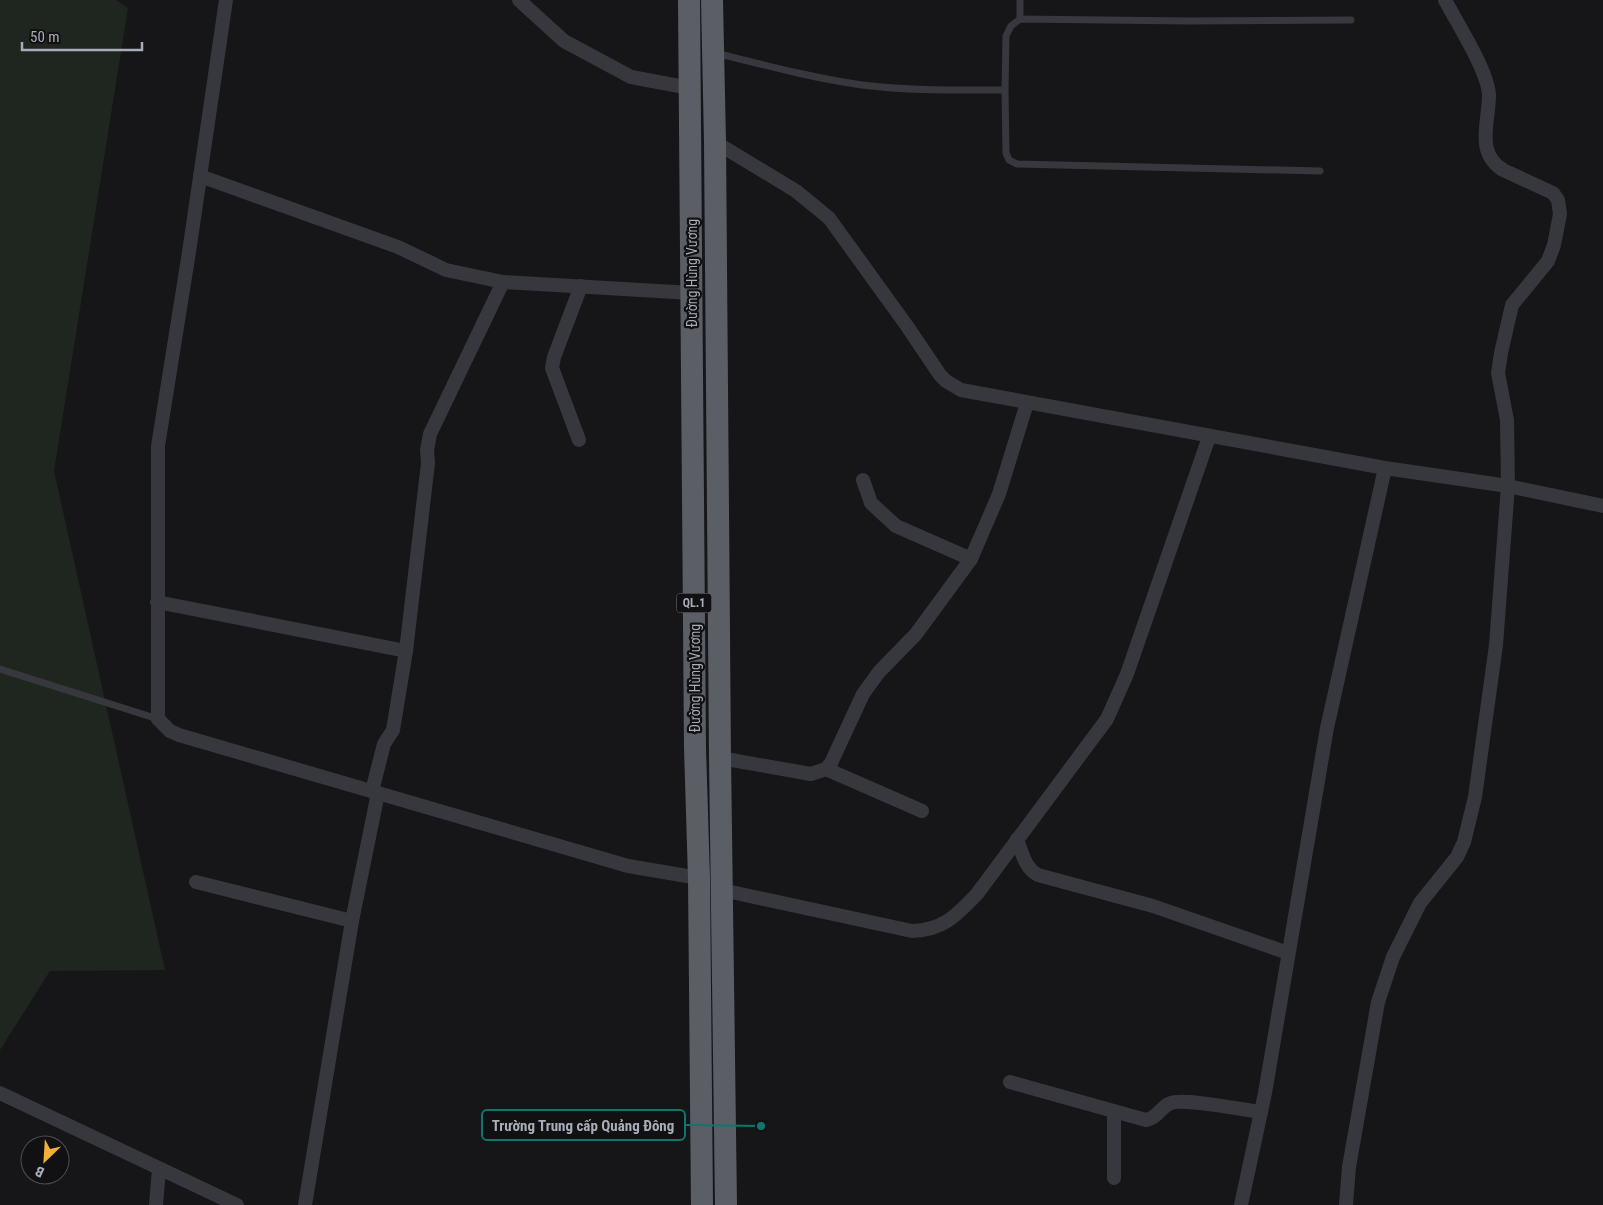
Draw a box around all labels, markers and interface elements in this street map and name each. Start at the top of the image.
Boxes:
scale bar [22,20,142,52]
text: 50 m [30,28,60,46]
street label: Đường Hùng Vương [684,219,700,327]
road number: QL.1 [676,594,712,612]
street label: Đường Hùng Vương [687,624,703,732]
callout: Trường Trung cấp Quảng Đông [482,1110,685,1140]
text: Trường Trung cấp Quảng Đông [492,1117,674,1135]
north arrow [20,1135,70,1185]
text: B [32,1163,46,1181]

